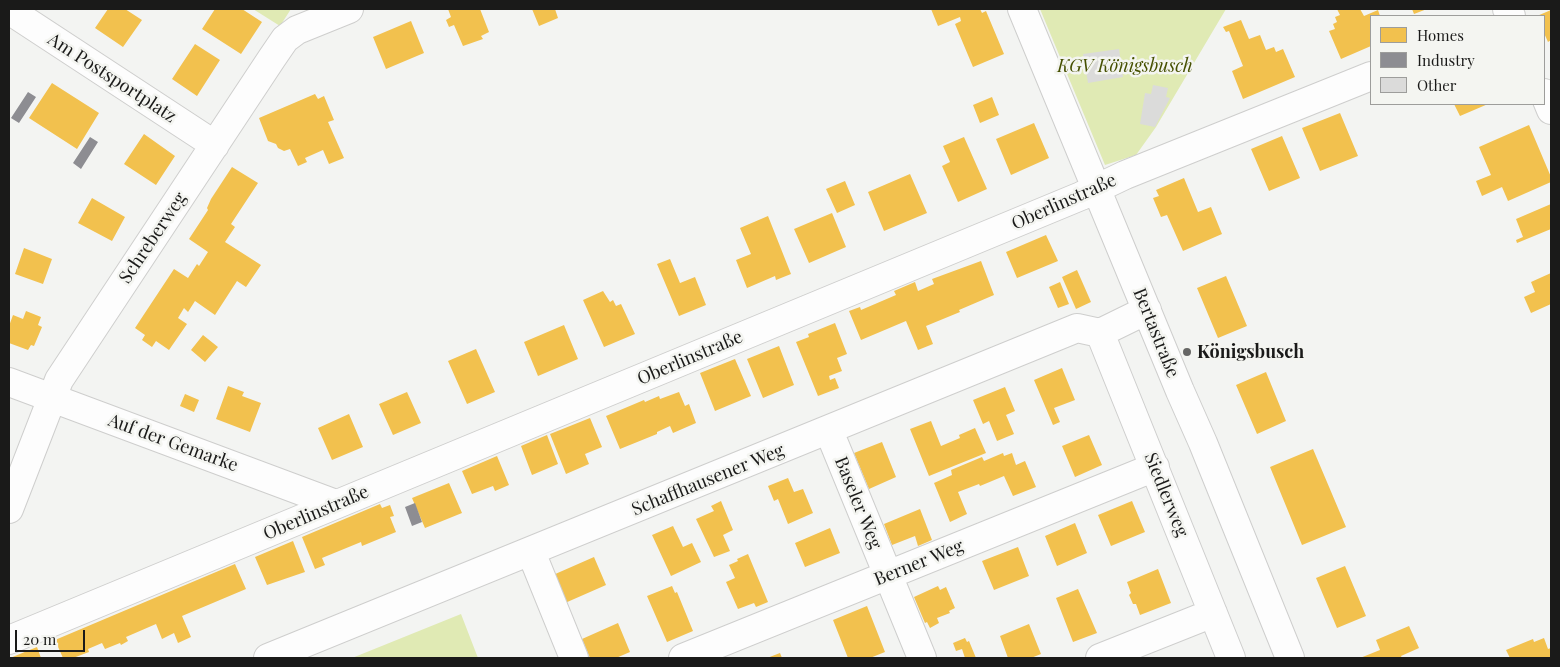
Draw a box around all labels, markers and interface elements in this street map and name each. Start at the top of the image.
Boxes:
legend [1370,15,1545,105]
text: Homes [1417,25,1464,45]
street label: Am Postsportplatz [44,28,180,128]
text: Industry [1417,50,1475,70]
park label: KGV Königsbusch [1057,55,1193,77]
text: Other [1417,75,1457,95]
street label: Oberlinstraße [1008,169,1120,235]
street label: Schreberweg [115,188,191,288]
street label: Bertastraße [1128,285,1184,381]
street label: Oberlinstraße [634,326,746,390]
place label: Königsbusch [1197,341,1304,363]
marker: Königsbusch [1181,346,1193,358]
street label: Auf der Gemarke [105,409,241,477]
street label: Schaffhausener Weg [629,440,787,520]
street label: Siedlerweg [1139,450,1193,540]
street label: Baseler Weg [830,454,886,552]
street label: Oberlinstraße [260,481,372,545]
street label: Berner Weg [871,535,967,591]
scale bar [18,620,88,652]
text: 20 m [23,629,56,649]

